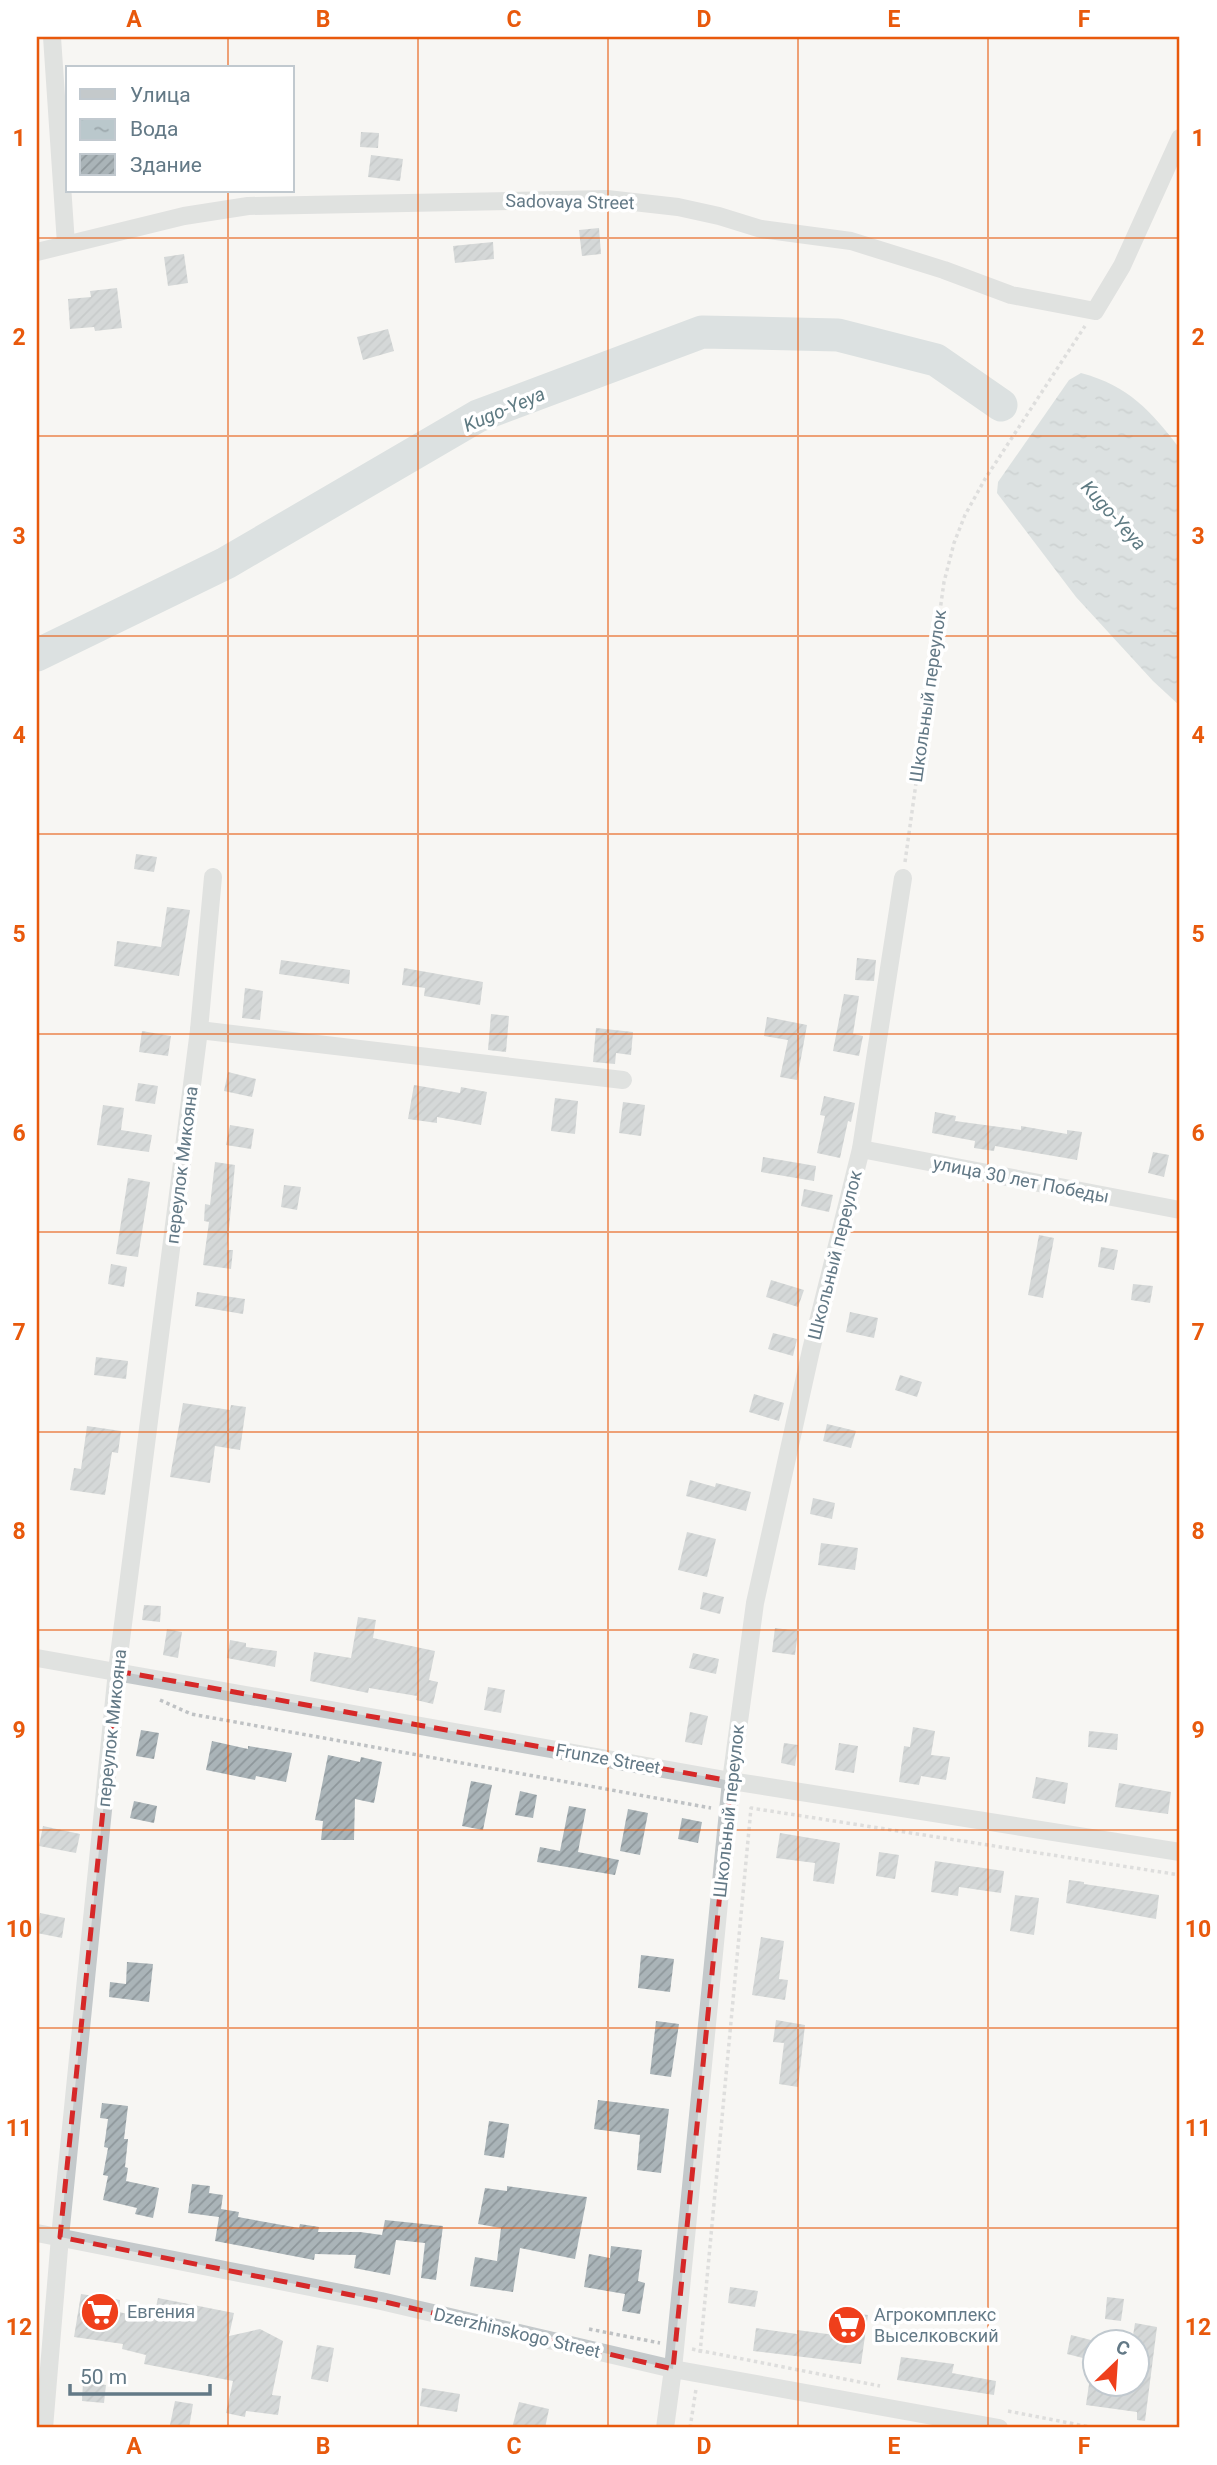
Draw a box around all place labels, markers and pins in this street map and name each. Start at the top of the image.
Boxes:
supermarket icon: Евгения [79,2291,121,2333]
place label: Евгения [127,2301,195,2322]
supermarket icon: Агрокомплекс Выселковский [826,2304,868,2346]
place label: Агрокомплекс Выселковский [874,2304,999,2346]

